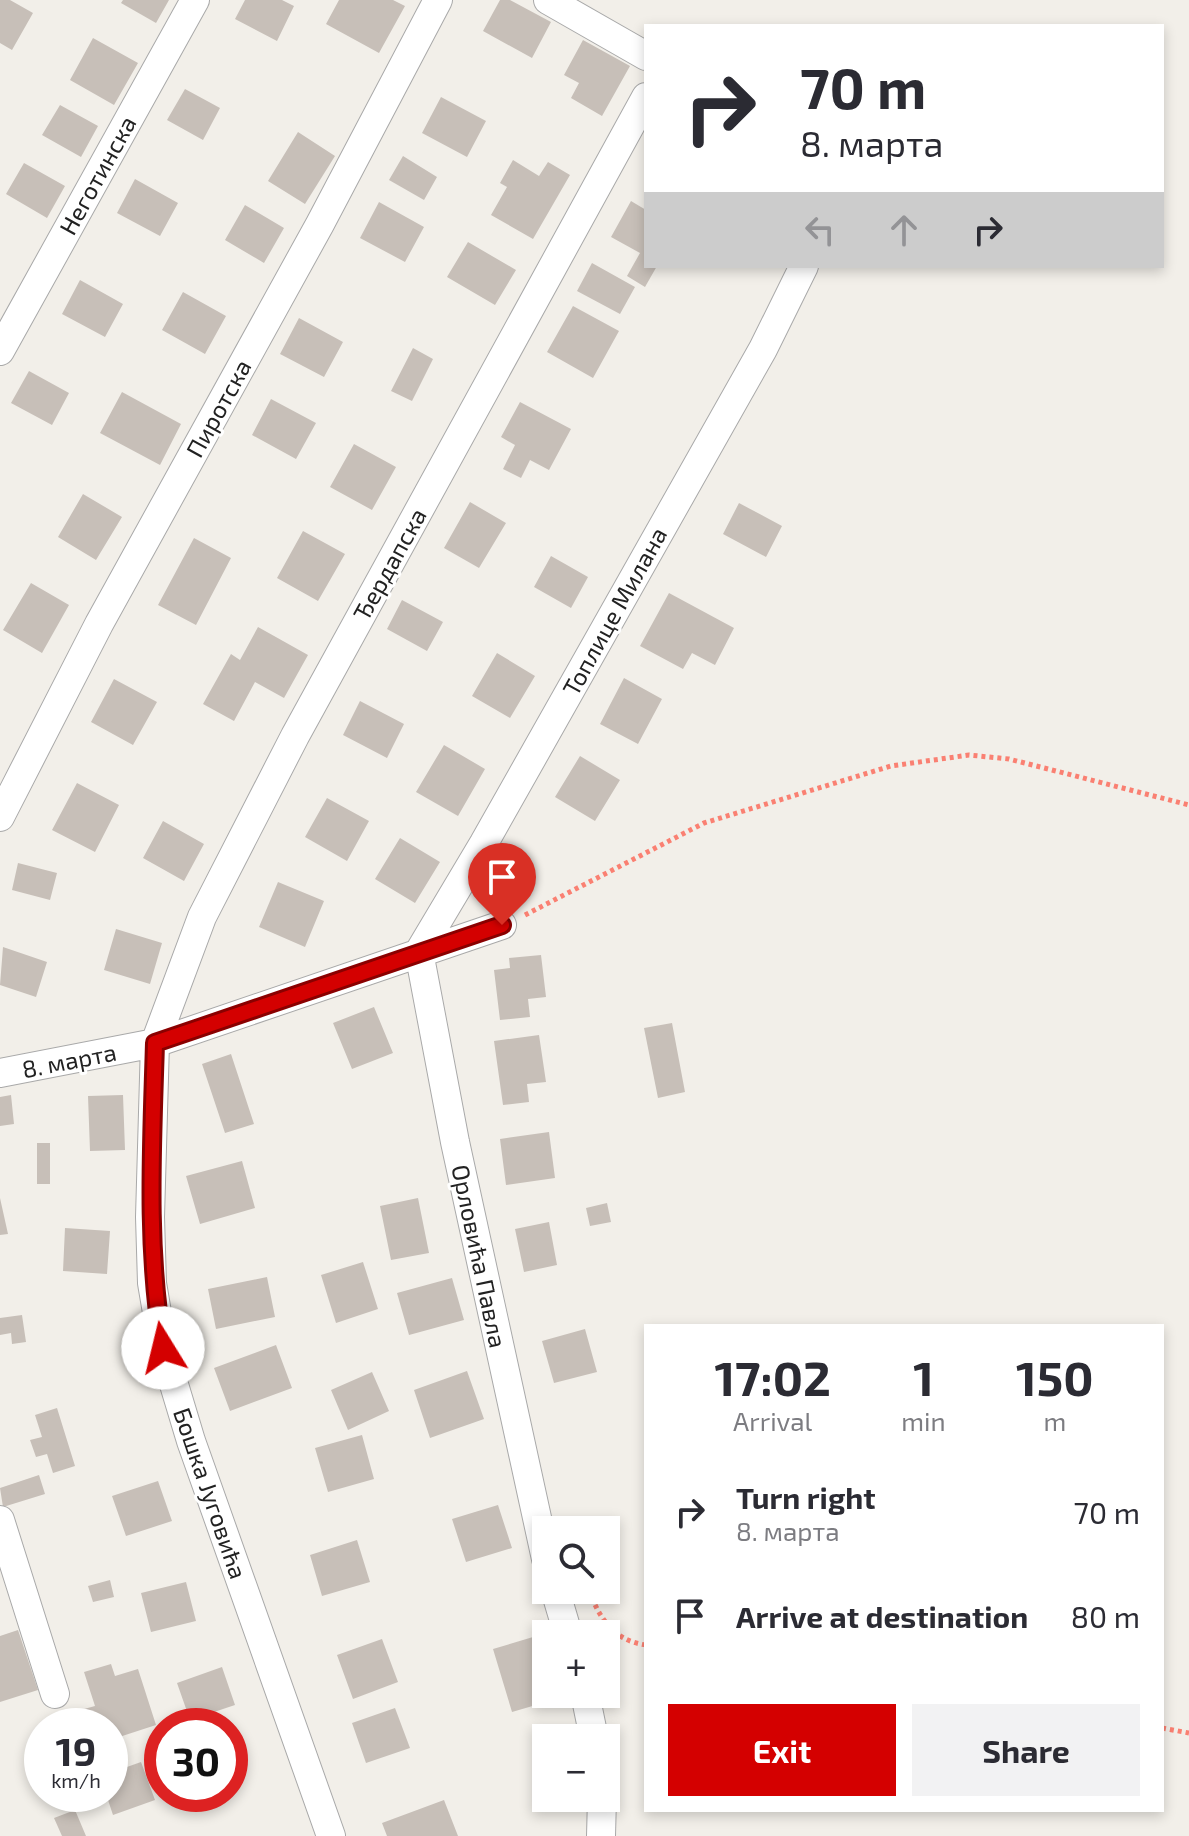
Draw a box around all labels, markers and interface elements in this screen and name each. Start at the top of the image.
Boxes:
text: 70 m [800,53,926,120]
icon: right [668,56,772,160]
street label: Неготинска [53,111,141,239]
text: 8. марта [800,121,943,164]
icon: left [798,208,842,252]
icon: ahead [882,208,926,252]
icon: right [966,208,1010,252]
street label: Пиротска [179,354,257,462]
street label: Ђердапска [346,503,432,625]
street label: Топлице Милана [556,522,672,700]
pin [468,843,536,925]
icon: arrive [480,855,524,899]
street label: 8. марта [19,1037,119,1083]
street label: Орловића Павла [446,1162,514,1350]
position arrow [121,1306,205,1390]
text: 17:02 [714,1348,831,1406]
text: 1 [913,1348,934,1406]
text: 150 [1016,1348,1094,1406]
street label: Бошка Југовића [167,1404,254,1583]
text: Arrival [733,1405,812,1436]
text: min [901,1405,946,1436]
text: m [1043,1405,1066,1436]
text: Turn right [736,1479,876,1515]
icon: right [668,1490,712,1534]
text: 70 m [1074,1494,1140,1530]
text: 8. марта [736,1515,840,1546]
map controls [532,1516,620,1812]
button: search [532,1516,620,1604]
icon: arrive [668,1594,712,1638]
text: Arrive at destination [736,1598,1028,1634]
text: 80 m [1071,1598,1140,1634]
button: + [532,1620,620,1708]
button: Exit [668,1704,896,1796]
button: Share [912,1704,1140,1796]
speed limit sign: 30 [144,1708,248,1812]
button: − [532,1724,620,1812]
text: 19 [56,1726,96,1774]
text: km/h [51,1768,101,1792]

